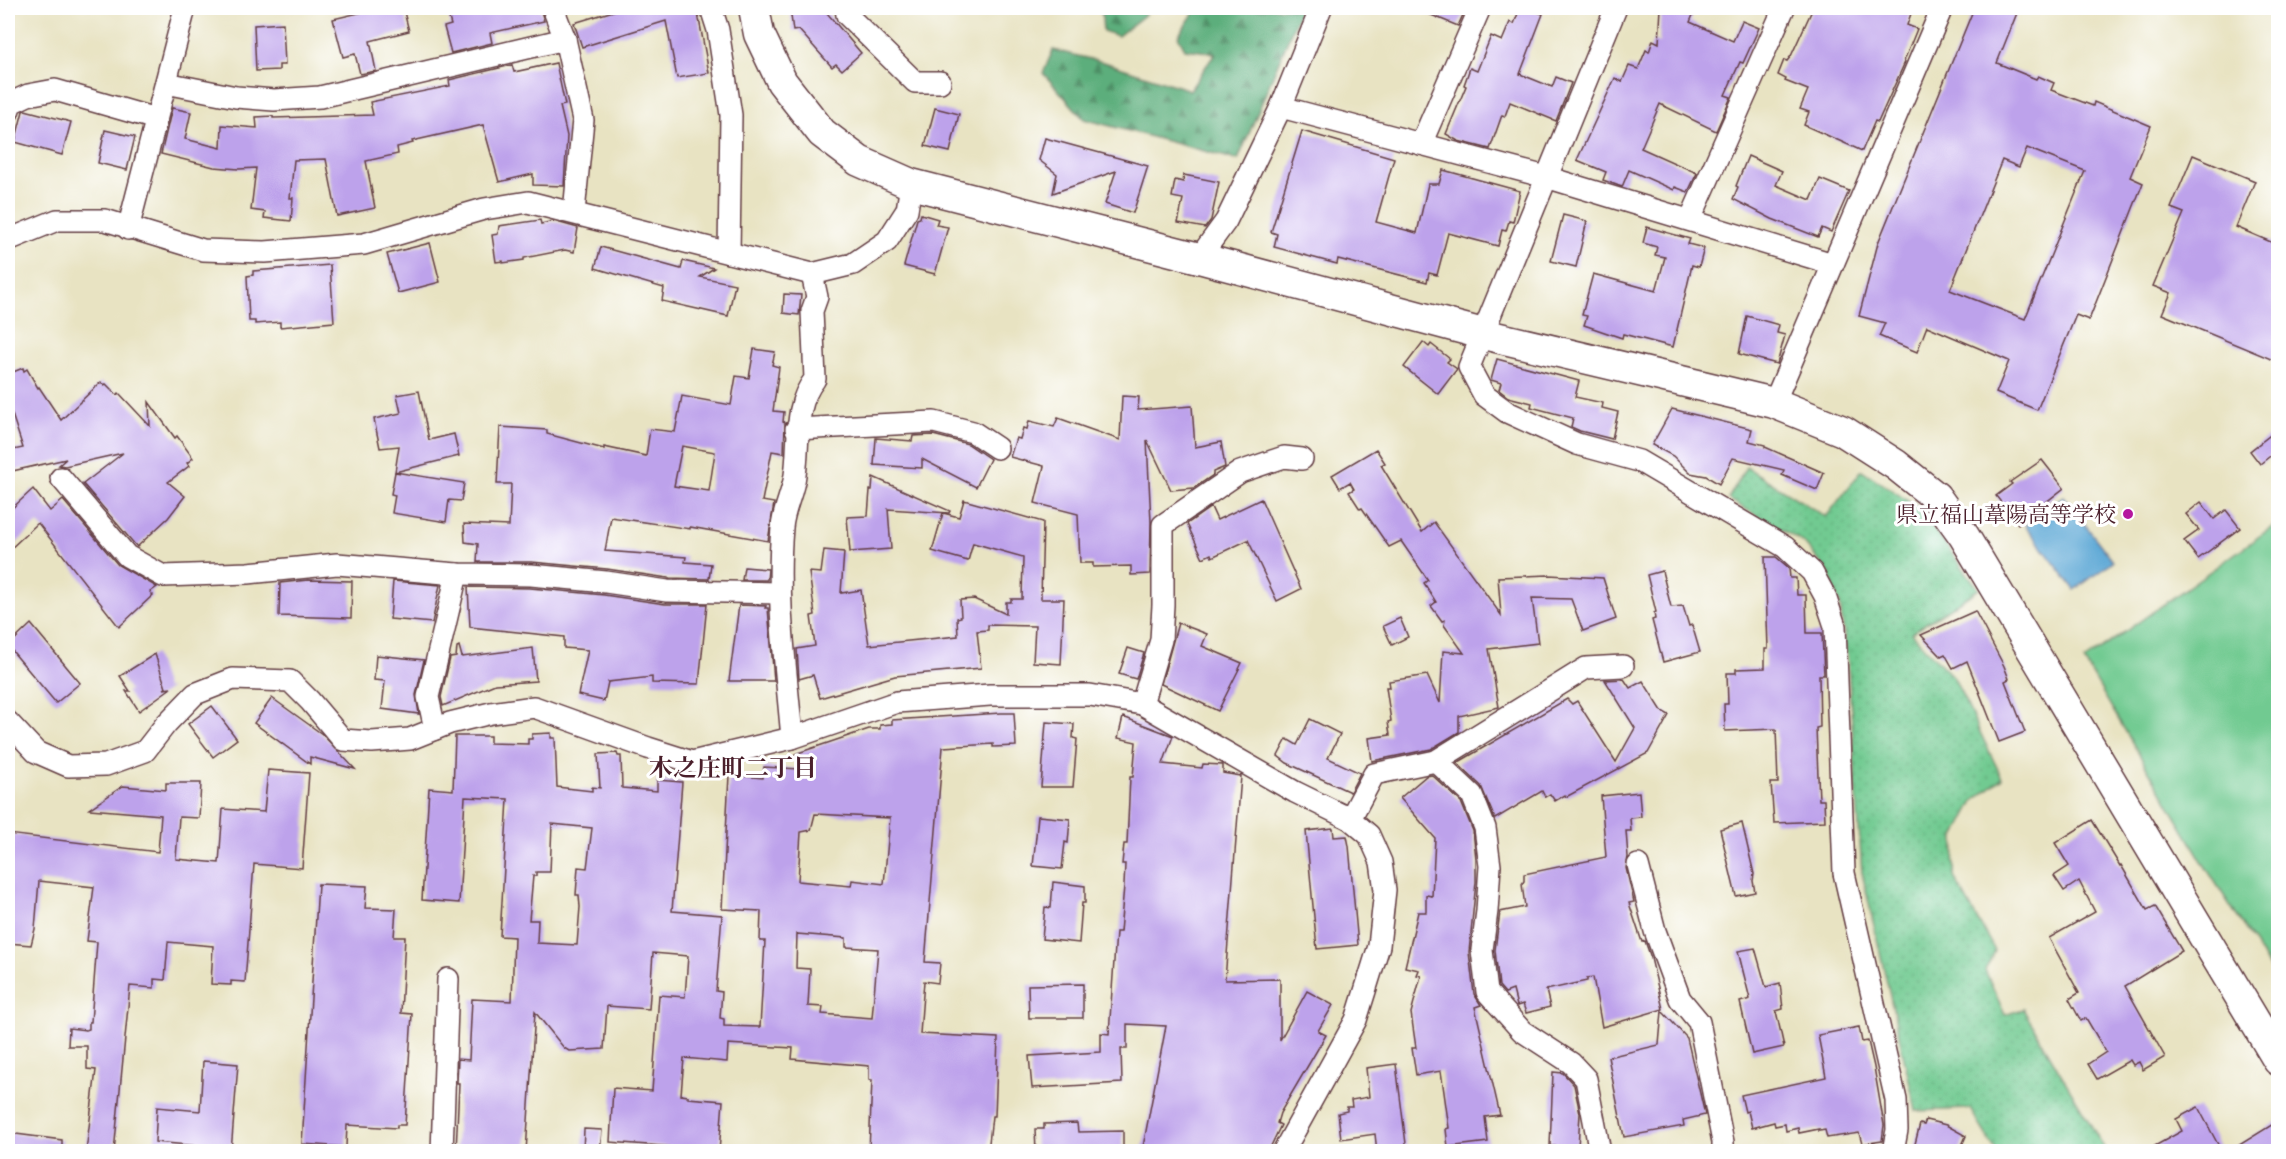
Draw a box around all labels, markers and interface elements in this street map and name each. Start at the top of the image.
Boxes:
place label: 県立福山葦陽高等学校 [1896,501,2116,532]
marker: 県立福山葦陽高等学校 [2121,507,2135,521]
district label: 木之庄町二丁目 [649,753,817,787]

